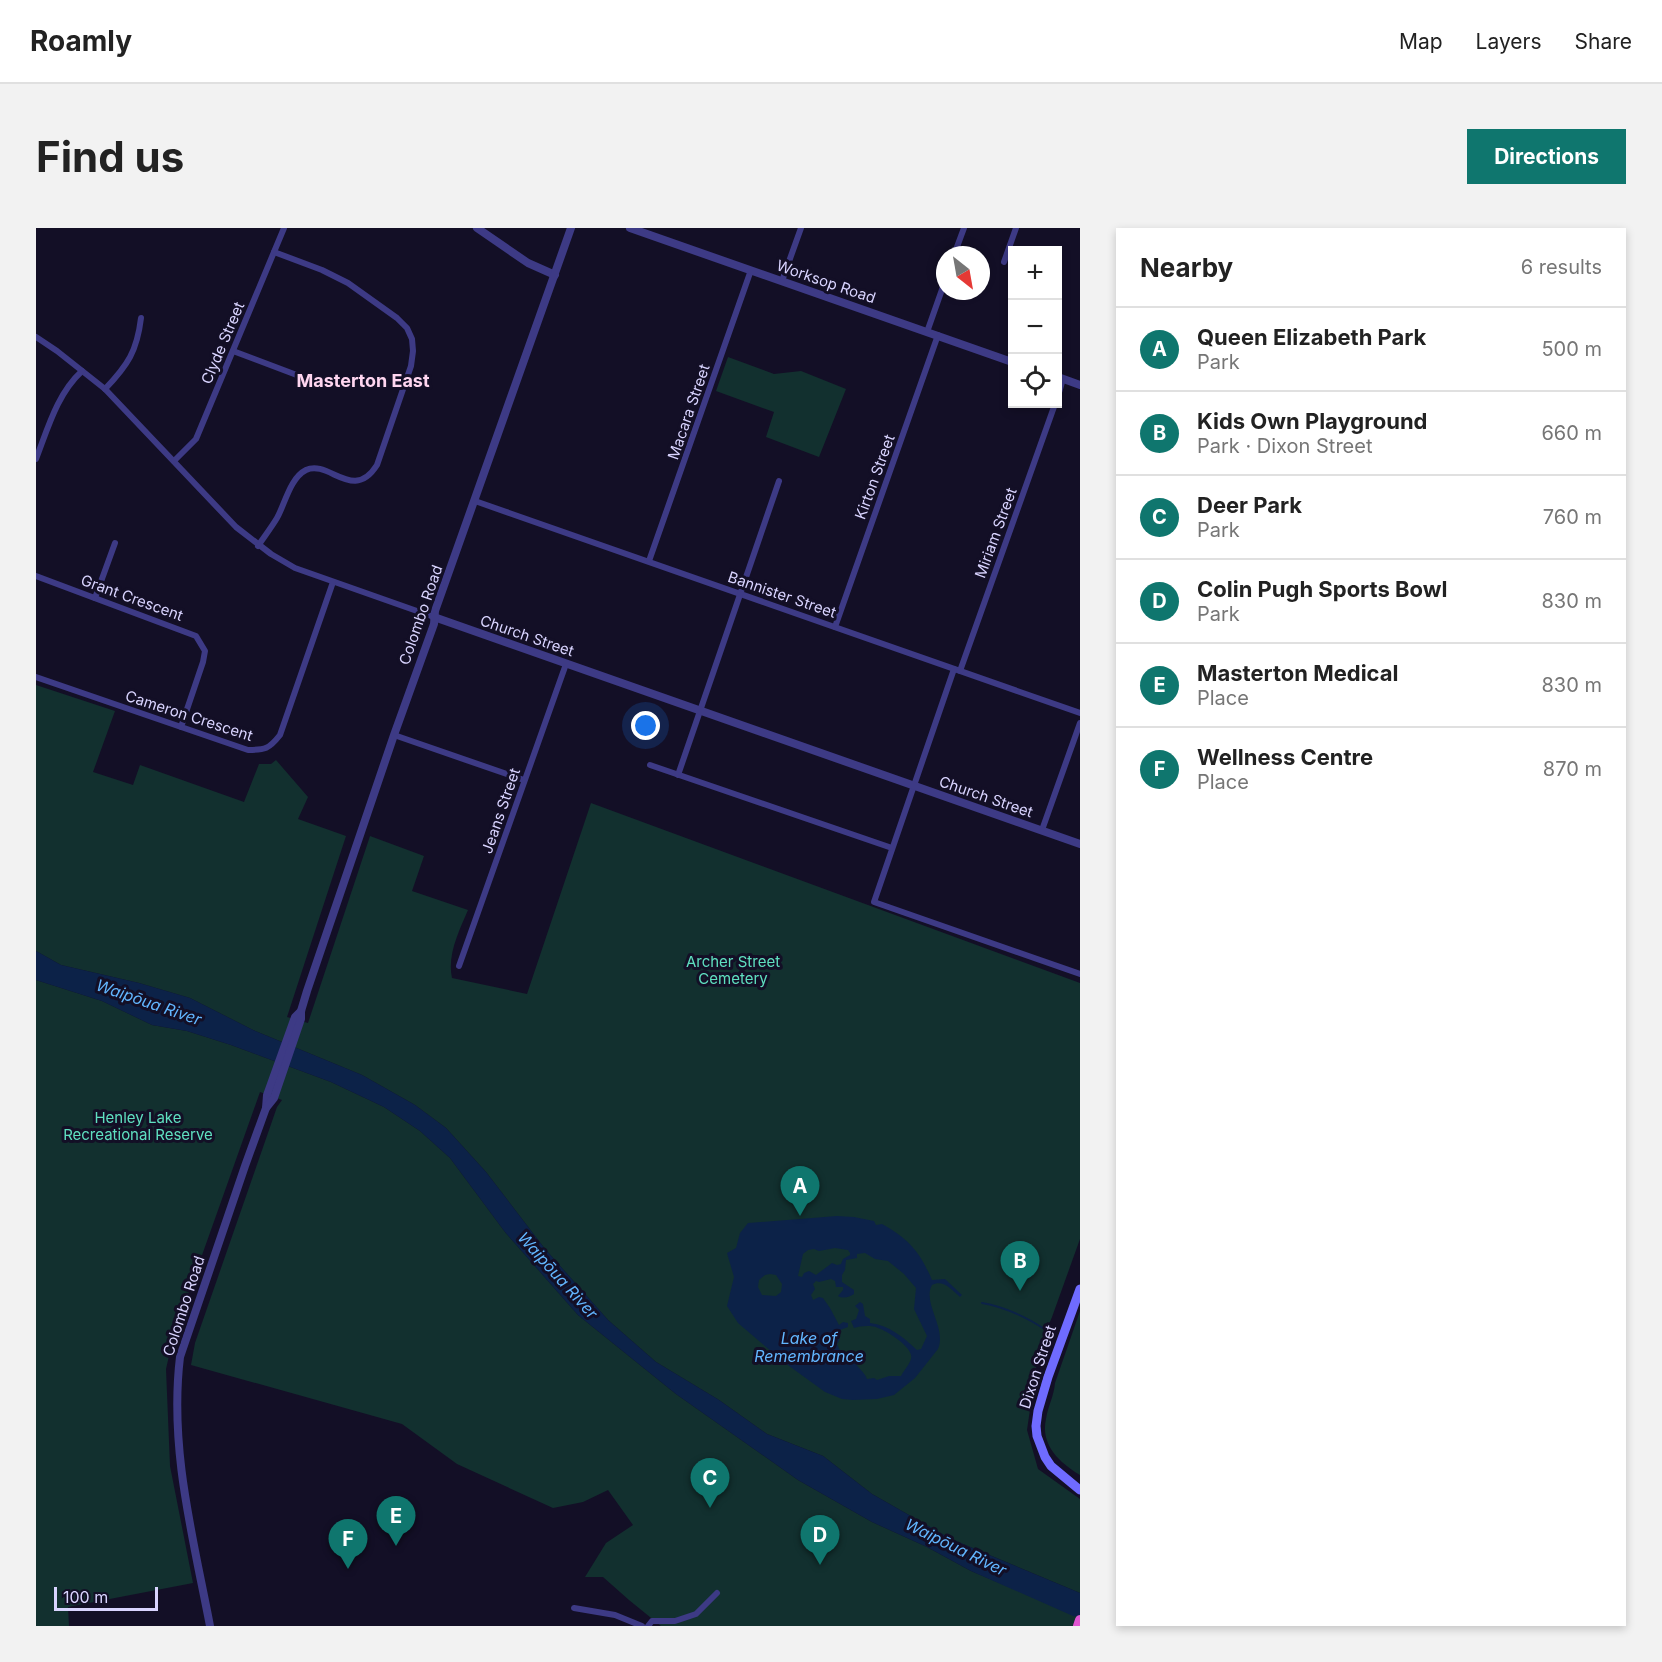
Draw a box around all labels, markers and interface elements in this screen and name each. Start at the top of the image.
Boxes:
text: Roamly [30,24,132,58]
text: Map [1399,29,1443,54]
text: Layers [1476,29,1542,54]
text: Share [1575,29,1632,54]
button: Directions [1467,129,1626,184]
text: Find us [36,131,184,182]
north arrow [936,246,990,300]
map controls [1008,246,1062,408]
button: + [1008,246,1062,300]
text: Nearby [1140,252,1233,283]
text: 6 results [1521,255,1602,279]
street label: Worksop Road [774,256,878,307]
street label: Clyde Street [197,299,248,387]
button: − [1008,300,1062,354]
text: Queen Elizabeth Park [1197,324,1426,350]
text: A [1152,337,1167,361]
text: 500 m [1541,337,1602,361]
text: Park [1197,350,1240,374]
button: locate [1008,354,1062,408]
street label: Macara Street [663,362,714,462]
district label: Masterton East [296,370,430,391]
text: Kids Own Playground [1197,408,1427,434]
text: B [1153,421,1166,445]
text: 660 m [1541,421,1602,445]
street label: Kirton Street [850,432,899,522]
text: Park · Dixon Street [1197,434,1372,458]
street label: Miriam Street [970,485,1021,581]
text: Deer Park [1197,492,1302,518]
text: C [1152,505,1167,529]
text: 760 m [1543,505,1602,529]
text: Park [1197,518,1240,542]
street label: Colombo Road [395,562,446,667]
street label: Bannister Street [726,567,839,622]
street label: Grant Crescent [78,570,186,625]
text: Colin Pugh Sports Bowl [1197,576,1447,602]
text: D [1152,589,1167,613]
text: 830 m [1542,589,1602,613]
text: Park [1197,602,1240,626]
street label: Church Street [478,611,577,661]
text: Masterton Medical [1197,660,1399,686]
text: E [1153,673,1166,697]
text: 830 m [1542,673,1602,697]
street label: Cameron Crescent [123,686,255,745]
text: Place [1197,686,1249,710]
your location [631,711,660,740]
text: Wellness Centre [1197,744,1373,770]
text: F [1154,757,1165,781]
text: 870 m [1543,757,1602,781]
street label: Jeans Street [477,765,524,856]
text: Place [1197,770,1249,794]
street label: Church Street [937,772,1036,822]
park label: Archer Street Cemetery [686,952,780,988]
water label: Waipōua River [94,975,205,1030]
park label: Henley Lake Recreational Reserve [63,1108,213,1144]
pin: A [780,1166,819,1216]
water label: Waipōua River [514,1227,603,1323]
pin: B [1000,1242,1040,1291]
street label: Colombo Road [158,1253,209,1358]
street label: Dixon Street [1015,1323,1060,1411]
water label: Lake of Remembrance [754,1328,864,1366]
pin: C [690,1458,730,1508]
pin: E [376,1496,416,1546]
water label: Waipōua River [902,1514,1011,1581]
pin: D [800,1516,840,1565]
pin: F [328,1520,368,1569]
scale bar [54,1584,158,1612]
text: 100 m [63,1587,108,1607]

